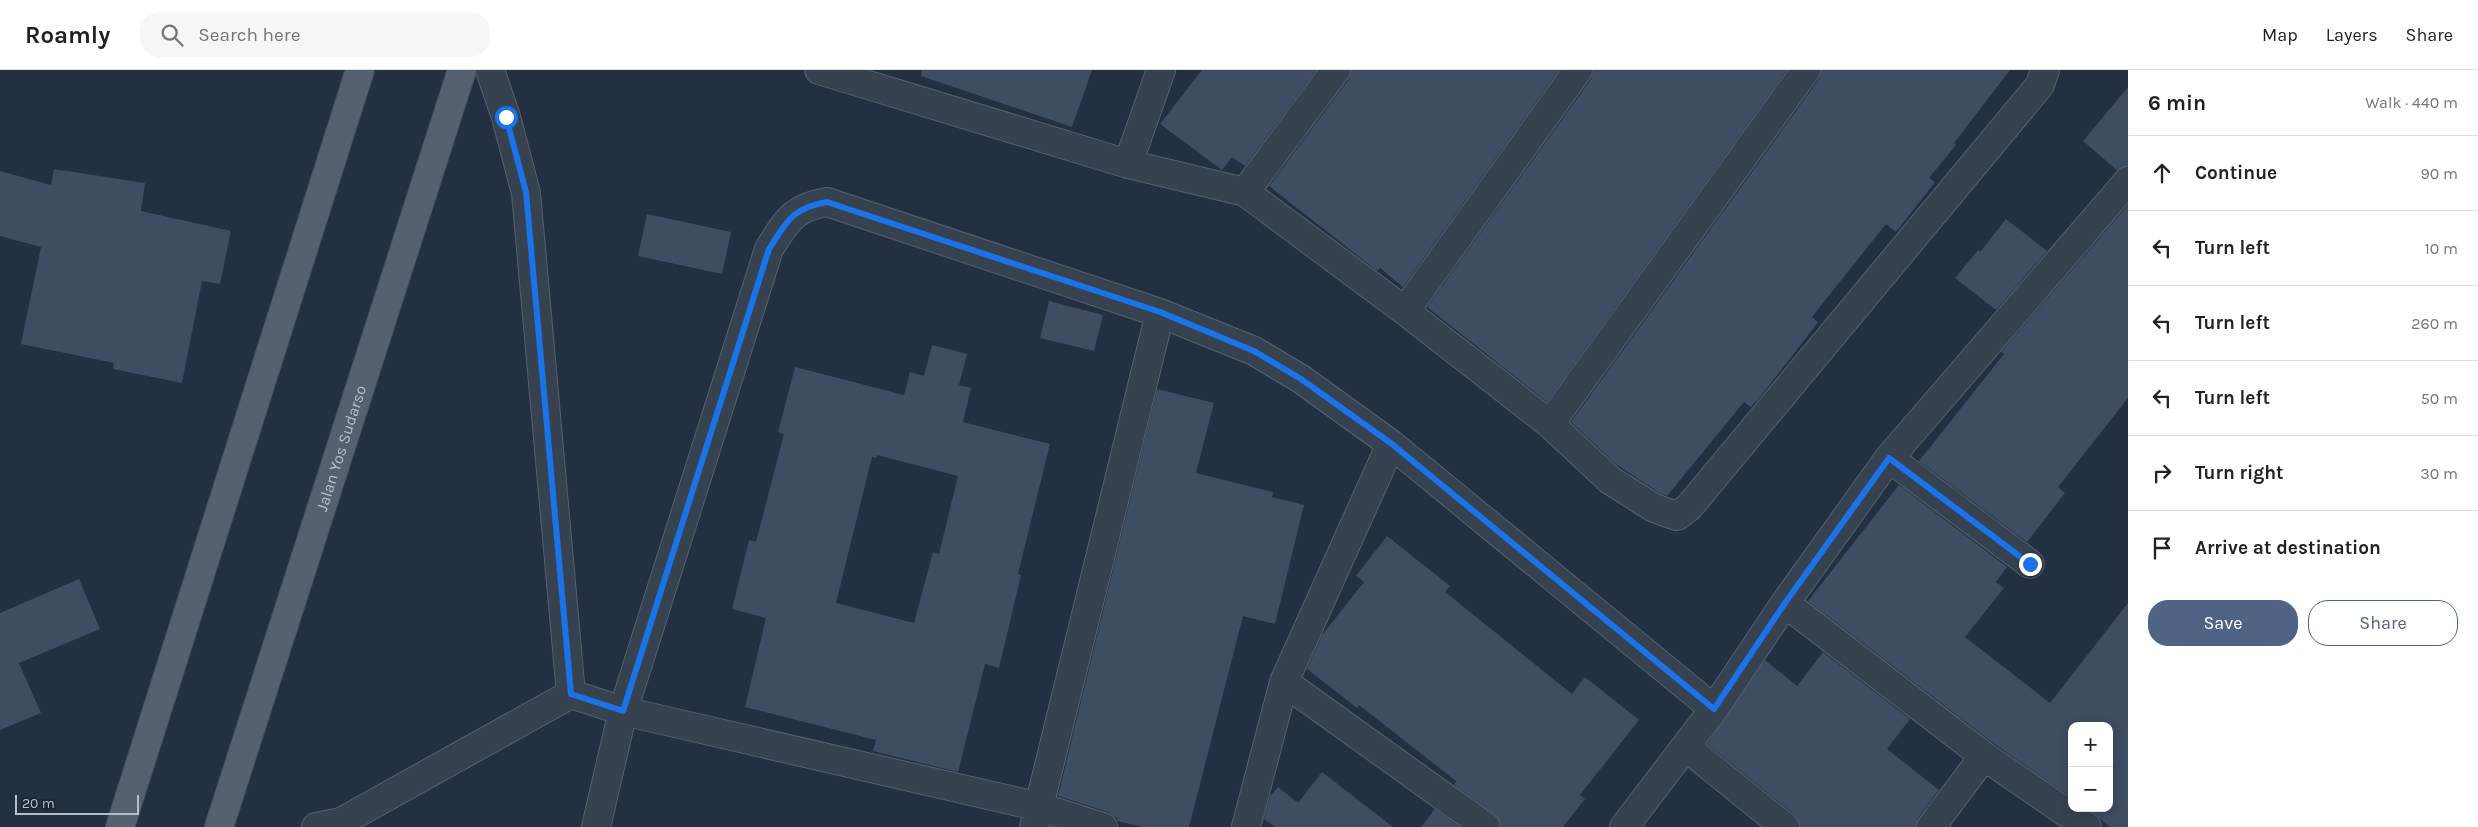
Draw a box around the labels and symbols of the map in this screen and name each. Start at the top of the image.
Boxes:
route start [495,106,518,129]
street label: Jalan Yos Sudarso [312,383,370,514]
route end [2019,553,2042,576]
scale bar [15,792,139,815]

